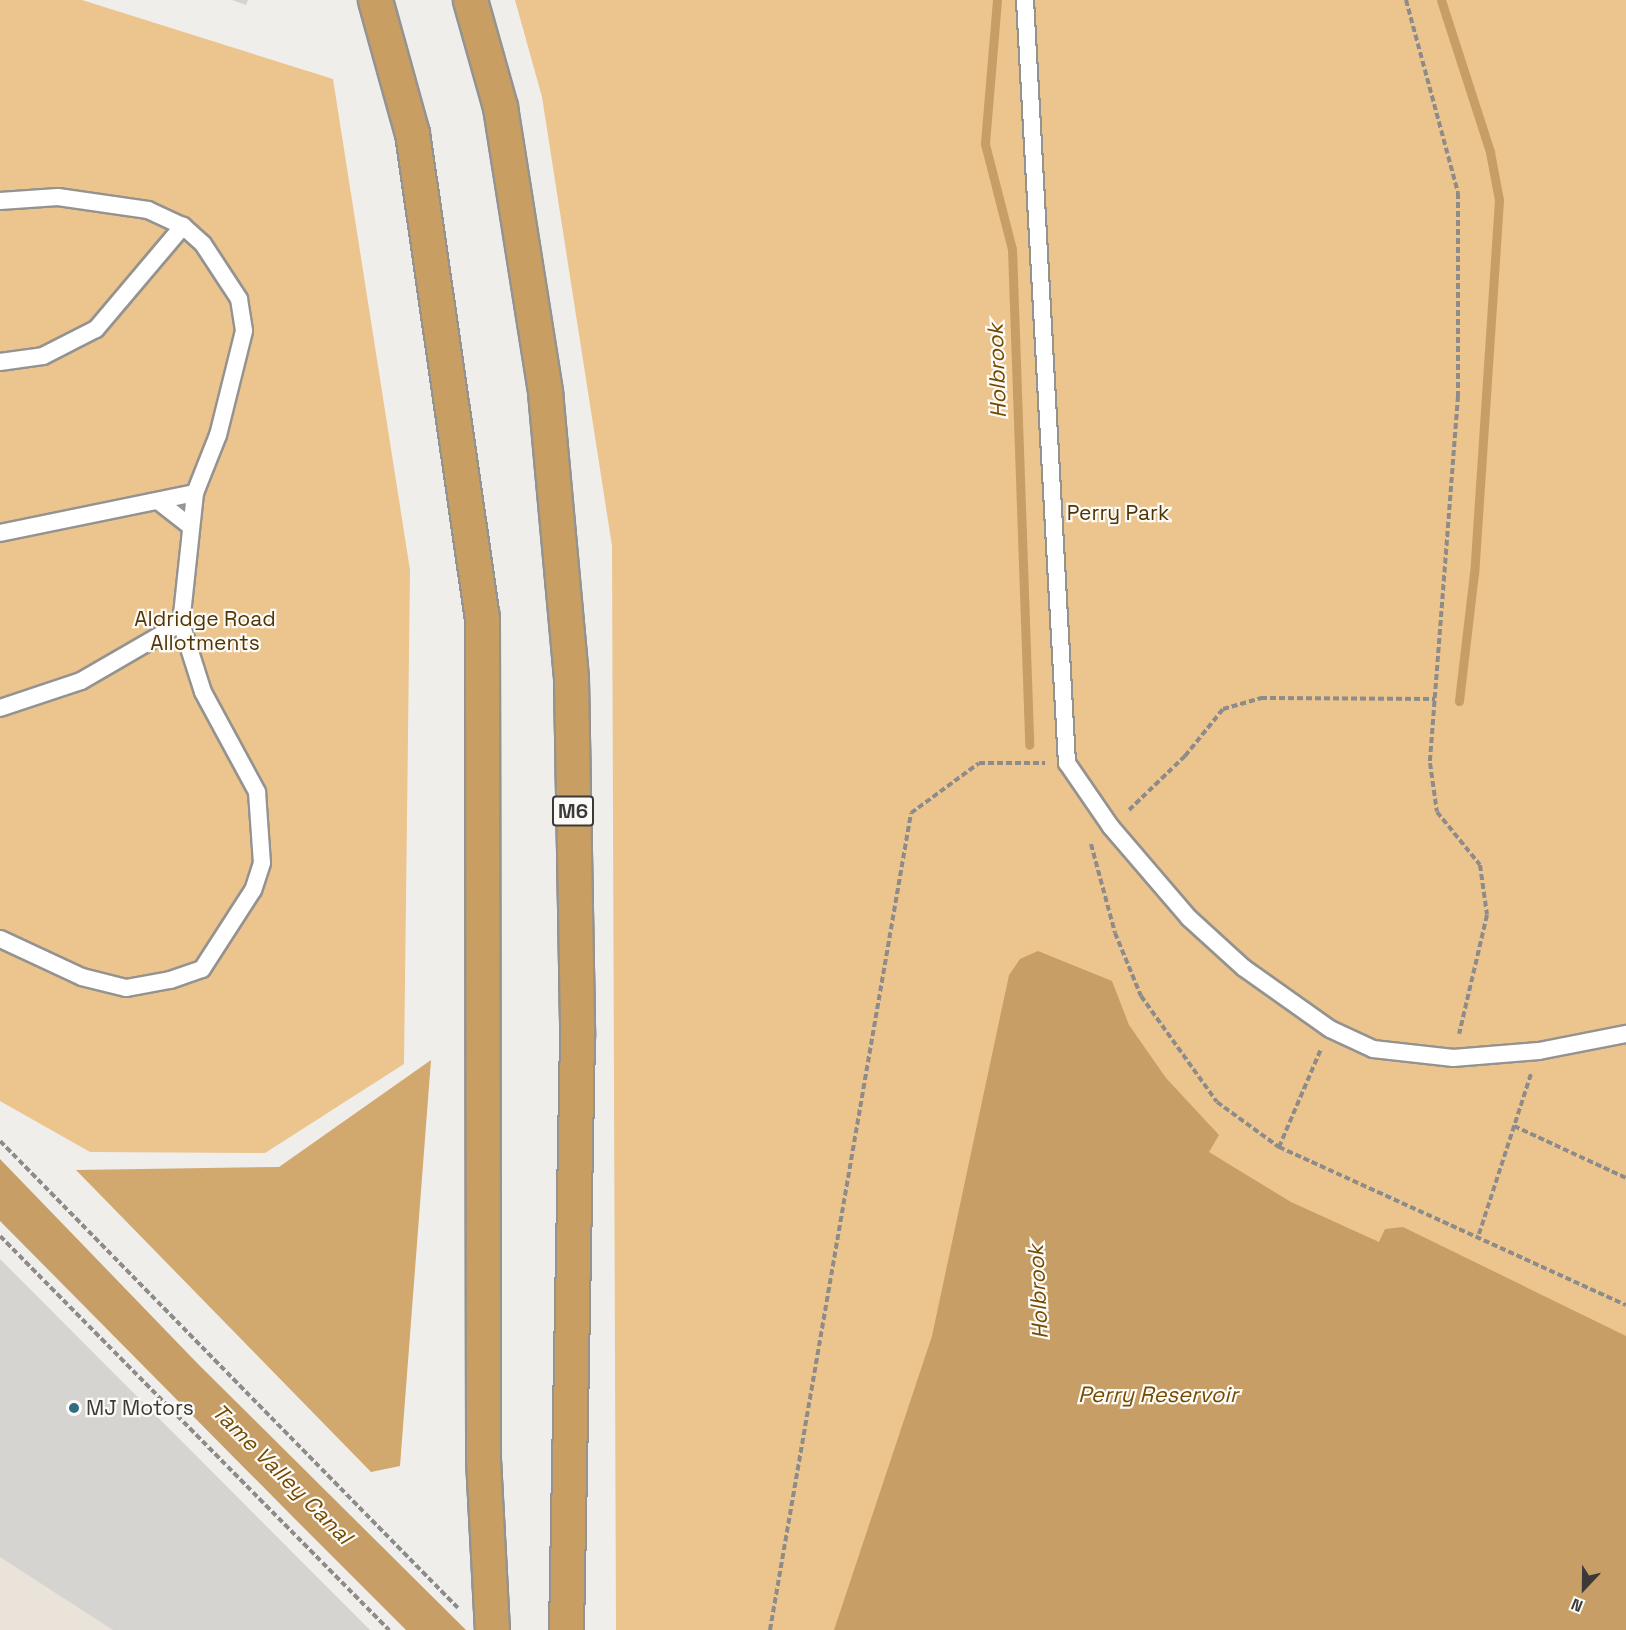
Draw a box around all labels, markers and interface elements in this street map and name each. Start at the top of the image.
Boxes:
water label: Holbrook [982,323,1012,419]
park label: Perry Park [1067,500,1169,526]
park label: Aldridge Road Allotments [134,606,276,656]
road number: M6 [552,794,594,828]
water label: Holbrook [1022,1244,1054,1340]
water label: Perry Reservoir [1078,1382,1238,1408]
place label: MJ Motors [86,1395,194,1421]
water label: Tame Valley Canal [206,1398,358,1550]
marker: MJ Motors [67,1401,81,1415]
north arrow [1554,1558,1614,1618]
text: N [1568,1593,1586,1617]

